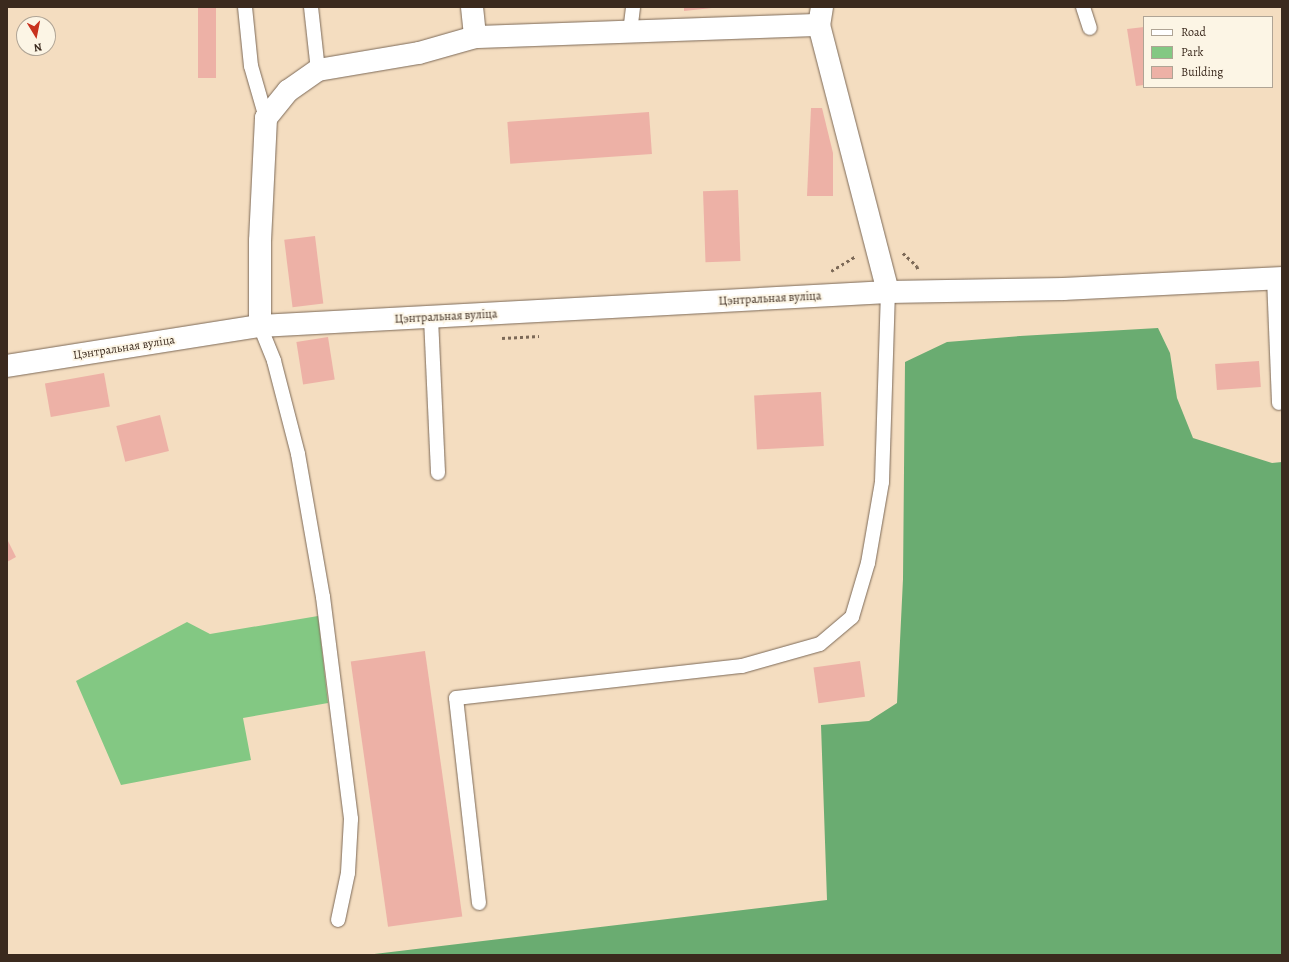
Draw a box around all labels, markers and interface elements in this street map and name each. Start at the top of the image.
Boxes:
north arrow [16,16,56,56]
legend [1143,16,1273,88]
text: Road [1181,24,1206,40]
text: N [33,39,43,55]
text: Park [1181,44,1204,60]
text: Building [1181,64,1223,80]
street label: Цэнтральная вуліца [718,289,822,309]
street label: Цэнтральная вуліца [394,307,498,327]
street label: Цэнтральная вуліца [72,333,176,363]

